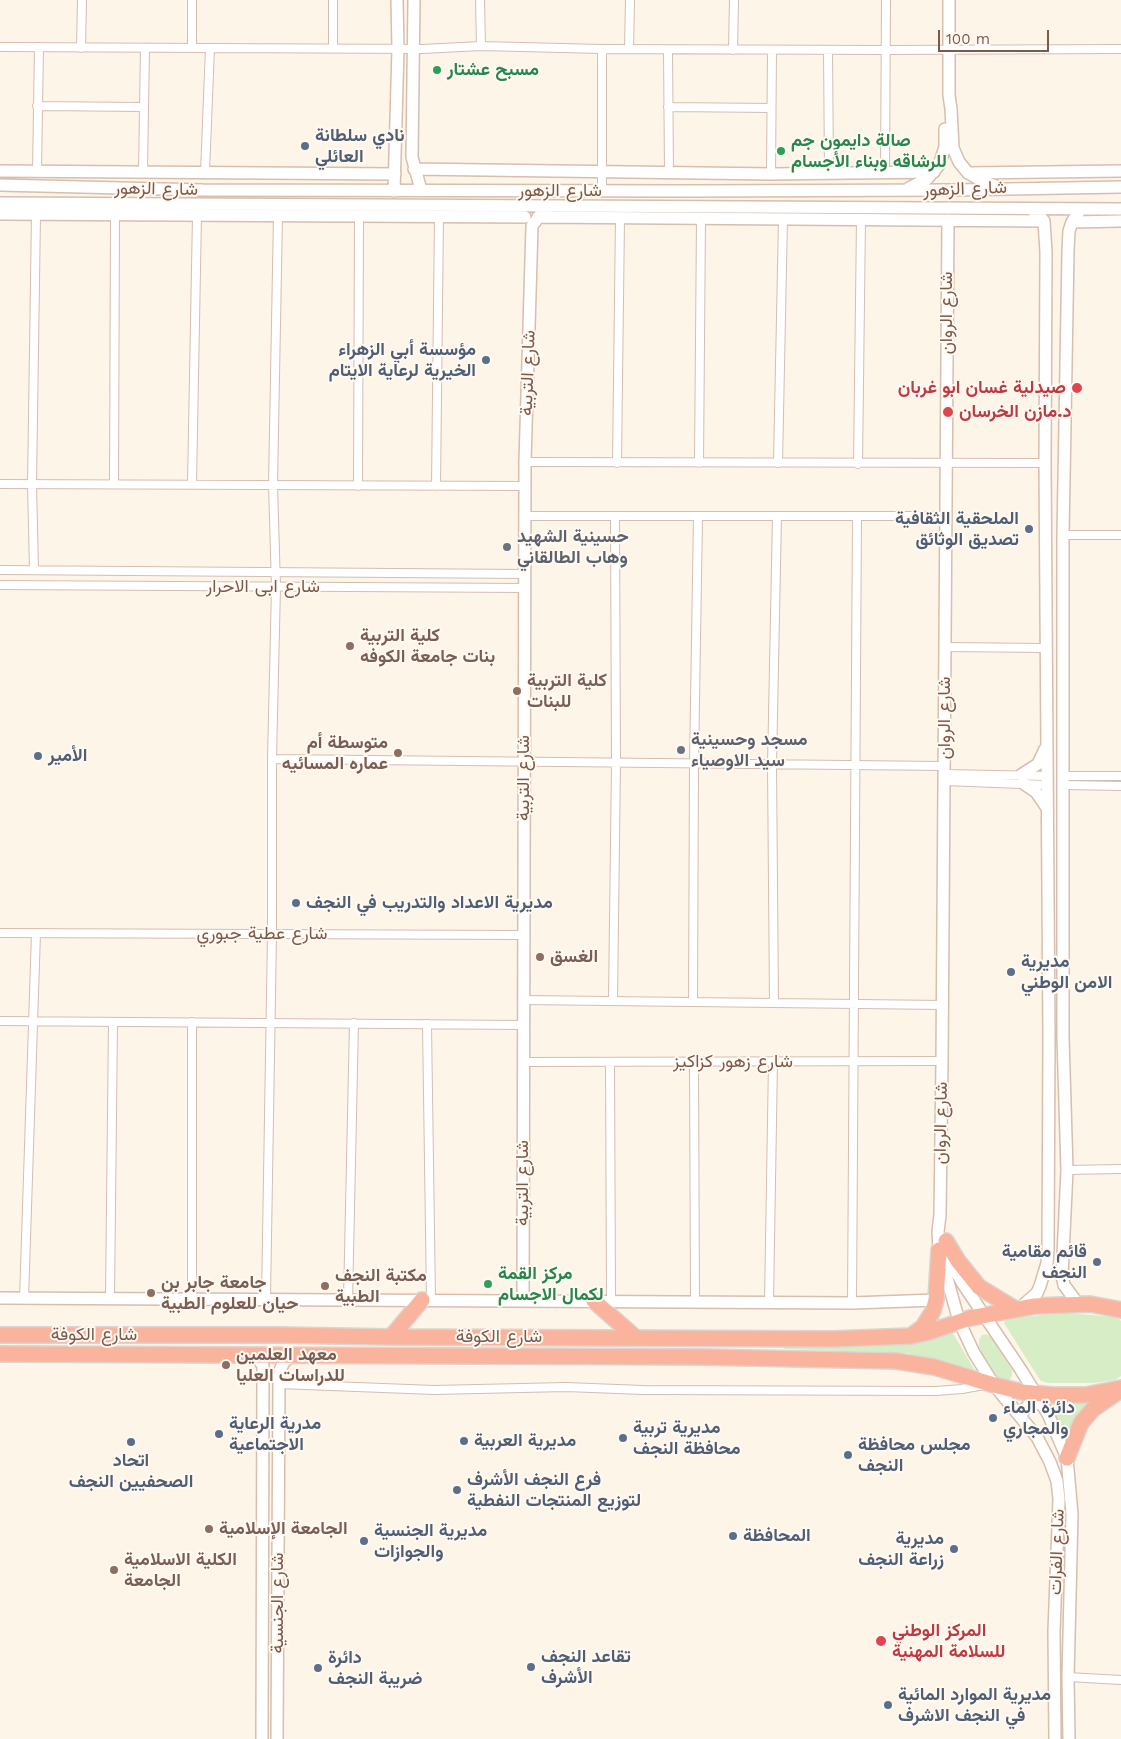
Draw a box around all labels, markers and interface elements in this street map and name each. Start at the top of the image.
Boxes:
scale bar [941,20,1052,52]
text: 100 m [946,30,990,48]
place label: مسبح عشتار [447,59,539,81]
marker: مسبح عشتار [431,64,443,76]
place label: نادي سلطانة العائلي [315,125,404,168]
place label: صالة دايمون جم للرشاقه وبناء الأجسام [791,130,947,172]
marker: نادي سلطانة العائلي [299,140,311,152]
marker: صالة دايمون جم للرشاقه وبناء الأجسام [775,145,787,157]
street label: شارع الزهور [114,177,198,201]
street label: شارع الزهور [923,177,1007,201]
street label: شارع الزهور [518,180,602,202]
street label: شارع الروان [936,272,958,354]
street label: شارع التربية [516,330,540,416]
place label: مؤسسة أبي الزهراء الخيرية لرعاية الايتام [329,339,476,382]
marker: مؤسسة أبي الزهراء الخيرية لرعاية الايتام [480,354,492,366]
place label: صيدلية غسان ابو غربان [898,377,1066,399]
marker: صيدلية غسان ابو غربان [1070,381,1084,395]
place label: د.مازن الخرسان [959,401,1072,423]
marker: د.مازن الخرسان [941,405,955,419]
place label: الملحقية الثقافية تصديق الوثائق [895,508,1019,550]
marker: الملحقية الثقافية تصديق الوثائق [1023,523,1035,535]
place label: حسينية الشهيد وهاب الطالقاني [517,526,629,568]
marker: حسينية الشهيد وهاب الطالقاني [501,541,513,553]
street label: شارع ابی الاحرار [206,576,320,598]
place label: كلية التربية بنات جامعة الكوفه [360,625,495,668]
marker: كلية التربية بنات جامعة الكوفه [344,640,356,652]
place label: كلية التربية للبنات [527,670,607,712]
street label: شارع الروان [934,677,956,759]
marker: كلية التربية للبنات [511,685,523,697]
place label: مسجد وحسينية سيد الاوصياء [691,729,808,772]
place label: متوسطة أم عماره المسائيه [282,732,388,774]
street label: شارع التربية [513,735,535,821]
marker: مسجد وحسينية سيد الاوصياء [675,744,687,756]
place label: الأمير [48,745,87,767]
marker: متوسطة أم عماره المسائيه [392,747,404,759]
marker: الأمير [32,750,44,762]
place label: مديرية الاعداد والتدريب في النجف [306,892,553,914]
marker: مديرية الاعداد والتدريب في النجف [290,897,302,909]
street label: شارع عطية جبوري [196,923,328,945]
place label: الغسق [550,946,598,968]
marker: الغسق [534,951,546,963]
place label: مديرية الامن الوطني [1021,951,1112,994]
marker: مديرية الامن الوطني [1005,966,1017,978]
street label: شارع زهور كزاكيز [673,1051,793,1073]
street label: شارع الروان [929,1081,953,1165]
street label: شارع التربية [512,1140,534,1226]
place label: قائم مقامية النجف [1002,1241,1087,1284]
marker: قائم مقامية النجف [1091,1256,1103,1268]
place label: مركز القمة لكمال الاجسام [498,1263,604,1306]
place label: مكتبة النجف الطبية [335,1265,427,1308]
place label: جامعة جابر بن حيان للعلوم الطبية [161,1272,298,1315]
marker: مركز القمة لكمال الاجسام [482,1278,494,1290]
marker: مكتبة النجف الطبية [319,1280,331,1292]
marker: جامعة جابر بن حيان للعلوم الطبية [145,1287,157,1299]
street label: شارع الكوفة [51,1324,137,1346]
street label: شارع الكوفة [456,1326,542,1348]
place label: معهد العلمين للدراسات العليا [236,1344,345,1386]
marker: معهد العلمين للدراسات العليا [220,1359,232,1371]
place label: دائرة الماء والمجاري [1003,1397,1075,1440]
marker: دائرة الماء والمجاري [987,1412,999,1424]
place label: مدرية الرعاية الاجتماعية [229,1413,321,1456]
place label: مديرية تربية محافظة النجف [633,1417,741,1460]
marker: مدرية الرعاية الاجتماعية [213,1428,225,1440]
place label: مديرية العربية [474,1430,576,1452]
marker: مديرية تربية محافظة النجف [617,1432,629,1444]
place label: مجلس محافظة النجف [858,1434,970,1476]
marker: مديرية العربية [458,1435,470,1447]
marker: اتحاد الصحفيين النجف [125,1436,137,1448]
marker: مجلس محافظة النجف [842,1449,854,1461]
place label: اتحاد الصحفيين النجف [69,1450,193,1492]
place label: فرع النجف الأشرف لتوزيع المنتجات النفطية [467,1469,641,1512]
marker: فرع النجف الأشرف لتوزيع المنتجات النفطية [451,1484,463,1496]
street label: شارع الفرات [1045,1509,1069,1595]
place label: الجامعة الإسلامية [219,1518,348,1540]
place label: مديرية الجنسية والجوازات [374,1520,487,1562]
marker: الجامعة الإسلامية [203,1523,215,1535]
place label: المحافظة [743,1525,811,1547]
place label: مديرية زراعة النجف [858,1528,944,1570]
marker: المحافظة [727,1530,739,1542]
marker: مديرية الجنسية والجوازات [358,1535,370,1547]
marker: مديرية زراعة النجف [948,1543,960,1555]
place label: الكلية الاسلامية الجامعة [124,1549,237,1592]
street label: شارع الجنسية [267,1552,289,1654]
marker: الكلية الاسلامية الجامعة [108,1564,120,1576]
place label: المركز الوطني للسلامة المهنية [892,1620,1005,1662]
marker: المركز الوطني للسلامة المهنية [874,1634,888,1648]
place label: تقاعد النجف الأشرف [541,1646,631,1688]
place label: دائرة ضريبة النجف [328,1647,422,1690]
marker: تقاعد النجف الأشرف [525,1661,537,1673]
marker: دائرة ضريبة النجف [312,1662,324,1674]
place label: مديرية الموارد المائية في النجف الاشرف [898,1684,1051,1726]
marker: مديرية الموارد المائية في النجف الاشرف [882,1699,894,1711]

